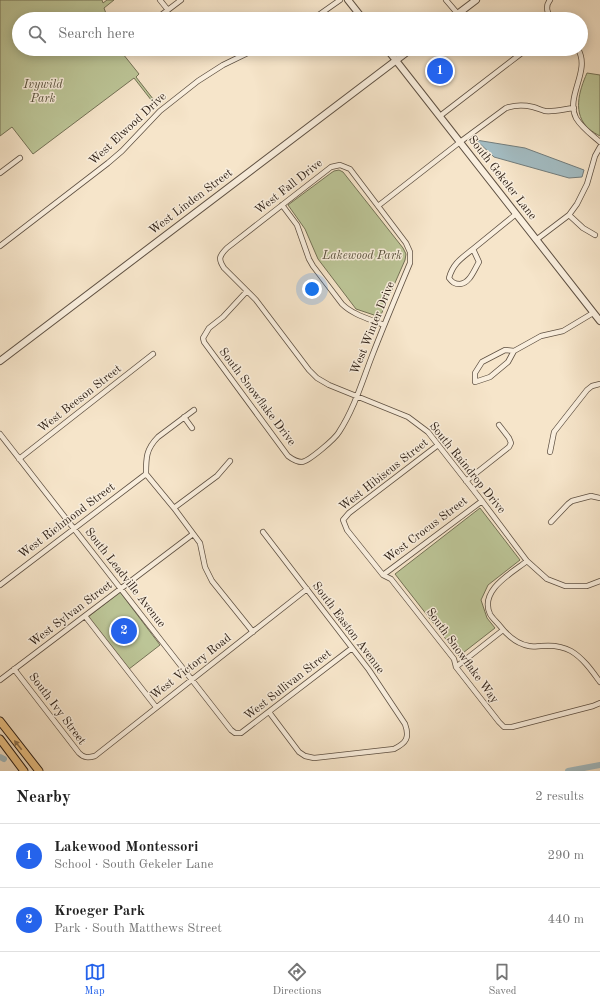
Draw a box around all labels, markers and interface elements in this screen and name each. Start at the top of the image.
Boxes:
search box [12,12,588,56]
icon: search [26,23,48,45]
text: Search here [58,27,135,42]
pin: 1 [427,56,453,86]
park label: Ivywild Park [22,79,63,105]
street label: West Elwood Drive [87,90,169,168]
street label: South Gekeler Lane [466,134,539,223]
street label: West Fall Drive [253,157,325,217]
street label: West Linden Street [147,167,235,237]
park label: Lakewood Park [321,250,402,262]
your location [302,279,322,299]
street label: West Winter Drive [349,280,397,376]
street label: South Snowflake Drive [216,346,298,449]
street label: West Beeson Street [36,363,124,435]
street label: South Raindrop Drive [427,420,508,516]
street label: West Hibiscus Street [337,437,431,513]
street label: West Richmond Street [17,481,117,561]
street label: West Crocus Street [382,495,470,565]
street label: South Leadville Avenue [82,526,168,630]
street label: West Sylvan Street [27,579,115,649]
street label: South Easton Avenue [310,580,387,676]
street label: South Snowflake Way [424,606,501,706]
pin: 2 [111,616,137,646]
street label: West Victory Road [148,632,234,702]
street label: West Sullivan Street [242,647,334,723]
street label: South Ivy Street [26,671,88,747]
one-way arrow [14,739,23,750]
text: Nearby [16,789,71,806]
text: 2 results [535,790,584,803]
text: Lakewood Montessori [54,840,199,855]
text: 1 [25,849,33,862]
text: 290 m [547,849,584,862]
text: School · South Gekeler Lane [54,858,214,871]
text: Kroeger Park [54,904,145,919]
text: 2 [25,913,33,926]
text: 440 m [547,913,584,926]
text: Park · South Matthews Street [54,922,222,935]
tab: Map [84,961,106,999]
tab: Directions [273,961,321,999]
tab: Saved [488,961,516,999]

